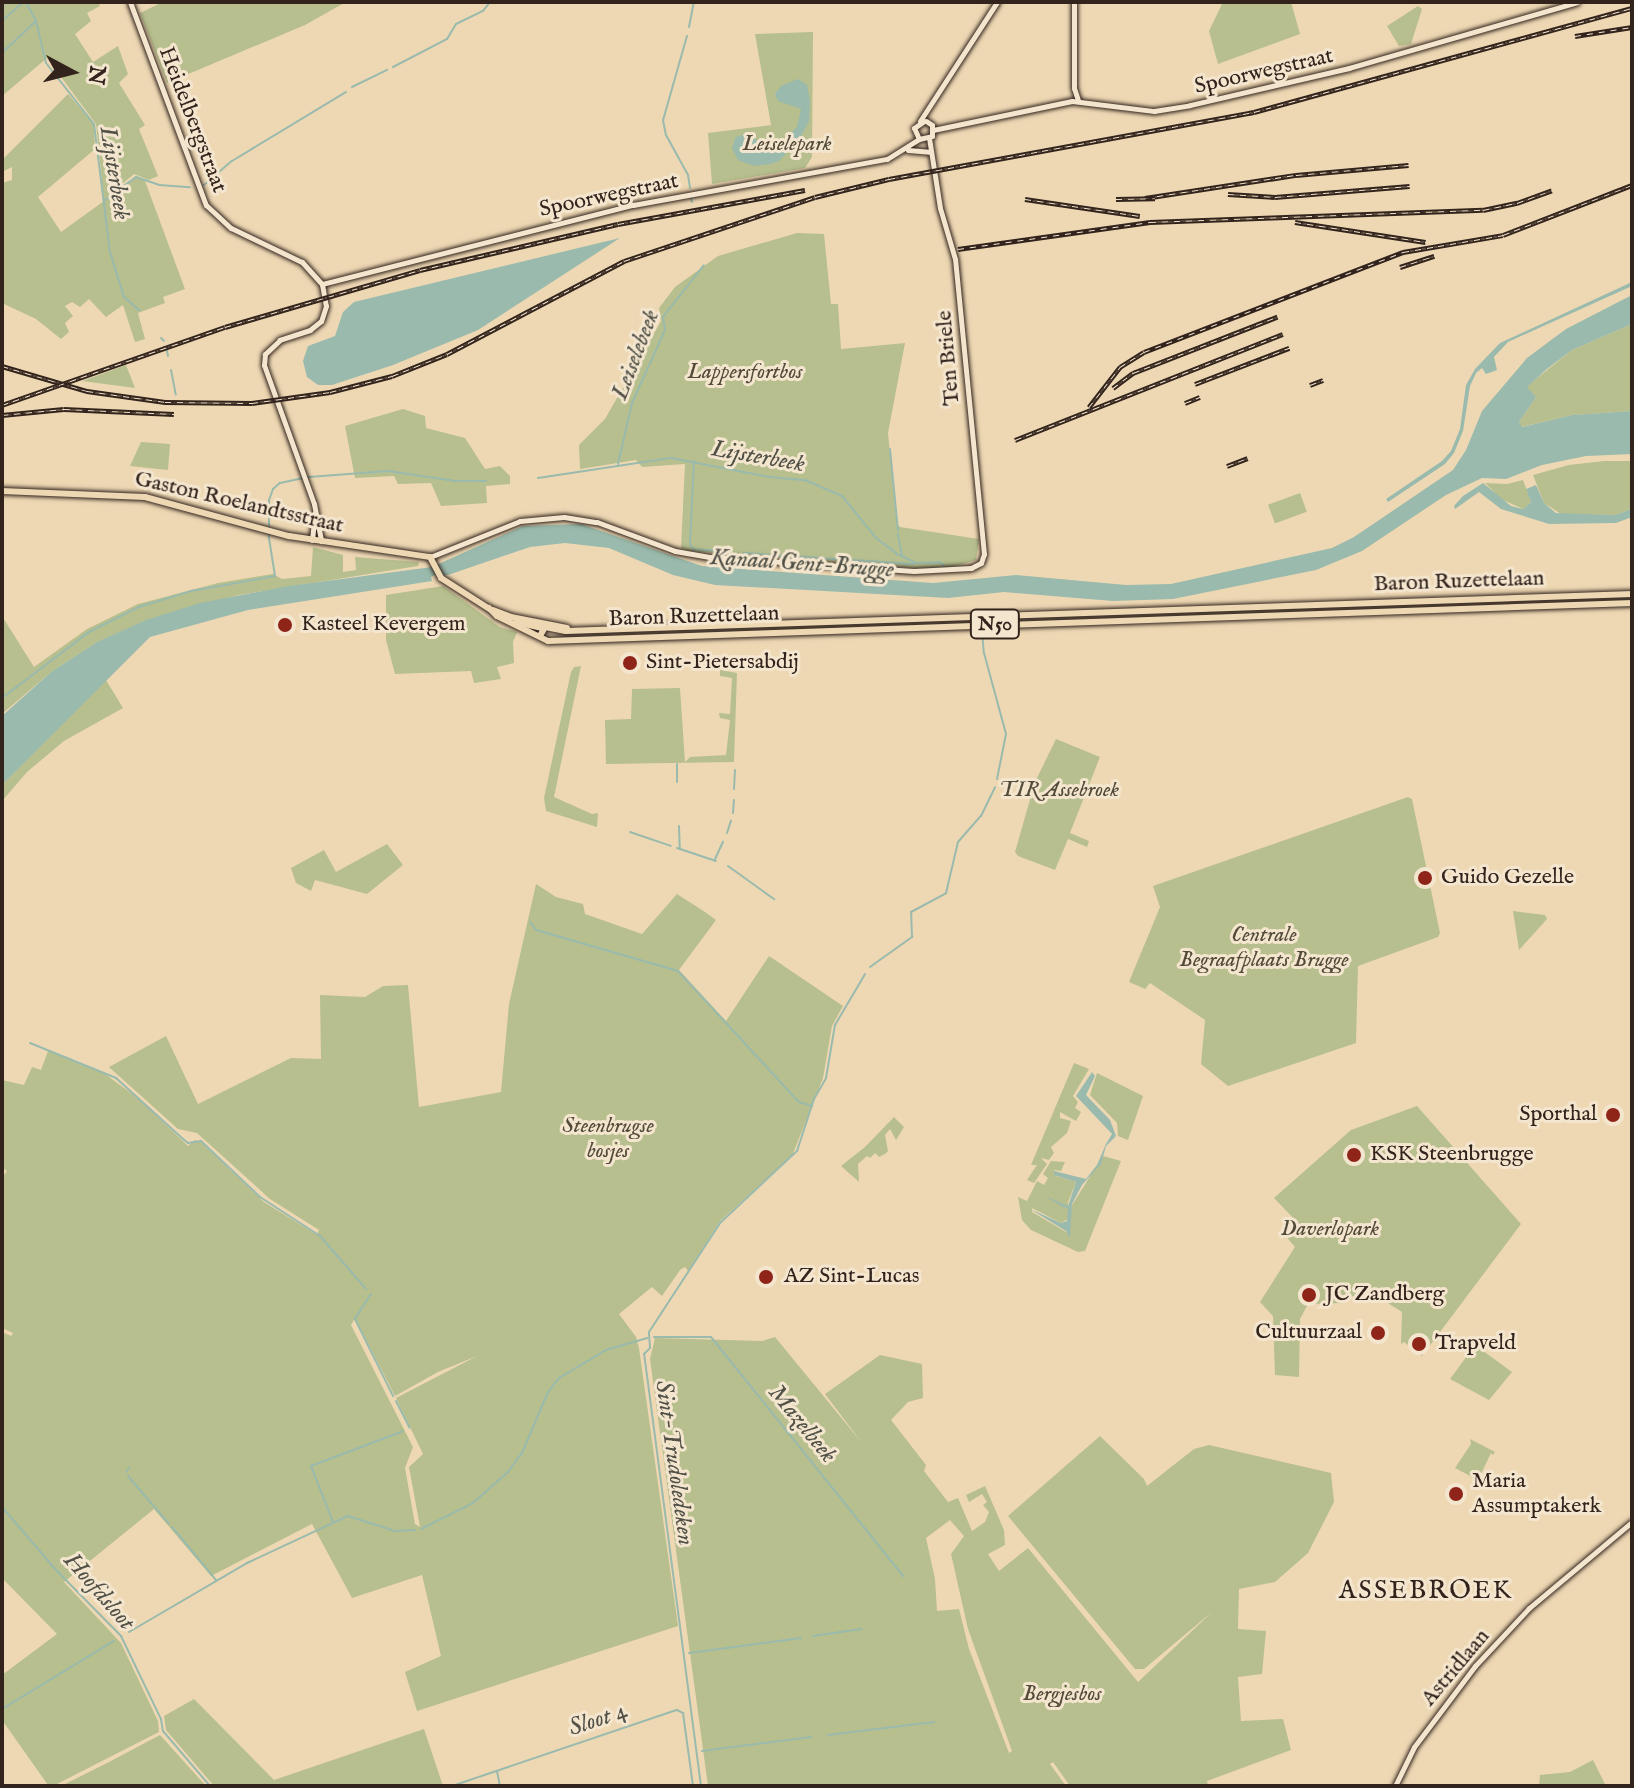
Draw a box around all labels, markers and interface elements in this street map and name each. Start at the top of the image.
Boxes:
north arrow [32,32,112,112]
street label: Heidelbergstraat [152,43,232,197]
street label: Spoorwegstraat [1192,43,1336,101]
text: N [81,64,111,86]
water label: Lijsterbeek [92,124,136,222]
park label: Leiselepark [743,132,831,158]
street label: Spoorwegstraat [537,168,681,224]
water label: Leiselebeek [606,306,666,404]
street label: Ten Briele [932,309,966,407]
park label: Lappersfortbos [688,360,802,386]
water label: Lijsterbeek [709,435,807,479]
street label: Gaston Roelandtsstraat [132,466,346,540]
water label: Kanaal Gent-Brugge [709,543,895,585]
street label: Baron Ruzettelaan [1373,566,1545,598]
street label: Baron Ruzettelaan [608,601,780,633]
road number: N50 [969,608,1021,640]
place label: Kasteel Kevergem [301,612,466,638]
marker: Kasteel Kevergem [276,616,294,634]
place label: Sint-Pietersabdij [646,650,799,676]
marker: Sint-Pietersabdij [621,654,639,672]
park label: TIR Assebroek [999,778,1119,804]
place label: Guido Gezelle [1441,865,1574,891]
marker: Guido Gezelle [1416,869,1434,887]
park label: Centrale Begraafplaats Brugge [1179,922,1349,974]
place label: Sporthal [1519,1102,1597,1128]
marker: Sporthal [1604,1106,1622,1124]
park label: Steenbrugse bosjes [562,1113,654,1164]
place label: KSK Steenbrugge [1370,1142,1534,1168]
marker: KSK Steenbrugge [1345,1146,1363,1164]
park label: Daverlopark [1281,1217,1379,1243]
place label: AZ Sint-Lucas [784,1264,919,1290]
marker: AZ Sint-Lucas [755,1266,777,1288]
place label: JC Zandberg [1325,1282,1444,1308]
marker: JC Zandberg [1300,1286,1318,1304]
place label: Cultuurzaal [1255,1320,1362,1346]
marker: Cultuurzaal [1369,1324,1387,1342]
place label: Trapveld [1435,1331,1516,1357]
marker: Trapveld [1410,1335,1428,1353]
water label: Sint-Trudoledeken [648,1379,700,1547]
water label: Mazelbeek [762,1379,842,1469]
place label: Maria Assumptakerk [1472,1468,1601,1520]
marker: Maria Assumptakerk [1447,1485,1465,1503]
water label: Hoofdsloot [57,1547,141,1637]
district label: ASSEBROEK [1339,1575,1513,1607]
street label: Astridlaan [1416,1624,1496,1712]
park label: Bergjesbos [1023,1682,1101,1708]
water label: Sloot 4 [565,1697,631,1743]

